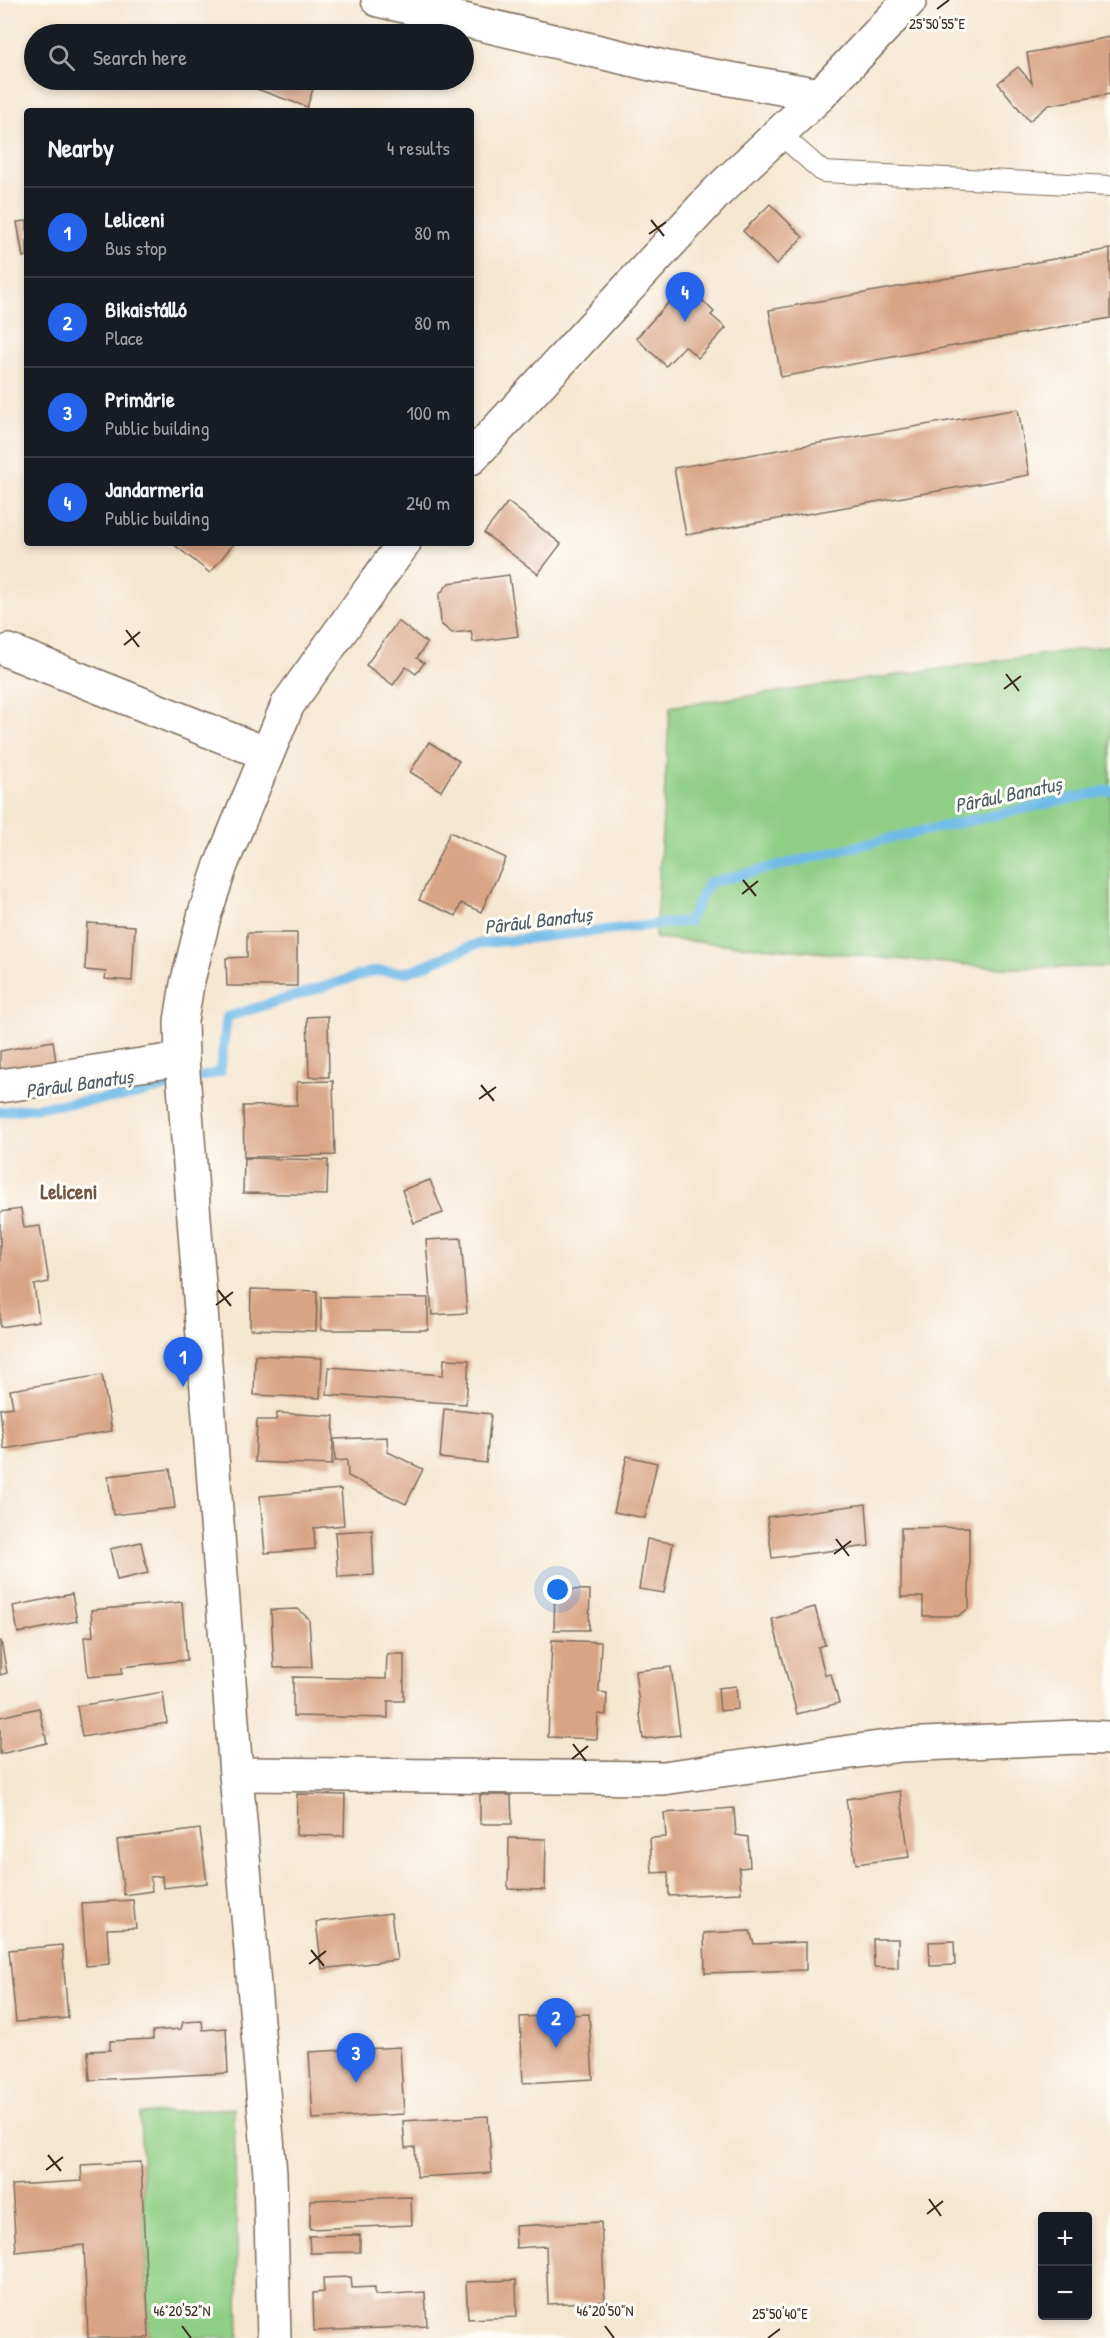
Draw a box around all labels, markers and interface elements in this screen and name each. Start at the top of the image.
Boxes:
text: 25°50'55"E [909,13,965,34]
search box [24,24,474,90]
icon: search [45,41,78,74]
text: Search here [93,42,187,72]
text: Nearby [48,130,114,165]
text: 4 results [387,134,450,161]
text: Leliceni [105,204,165,234]
text: 1 [64,219,71,246]
text: 80 m [414,219,450,246]
text: Bus stop [105,234,167,261]
pin: 4 [666,272,704,322]
text: Bikaistálló [105,294,187,324]
text: 2 [63,309,72,336]
text: 80 m [414,309,450,336]
text: Place [105,324,144,351]
text: Primărie [105,384,175,414]
text: 3 [63,399,72,426]
text: 100 m [407,399,450,426]
text: Public building [105,414,209,441]
text: Jandarmeria [105,474,203,504]
text: 4 [64,489,71,516]
text: 240 m [406,489,450,516]
text: Public building [105,504,209,531]
water label: Pârâul Banatuș [952,769,1066,818]
water label: Pârâul Banatuș [483,900,596,940]
water label: Pârâul Banatuș [23,1062,137,1104]
district label: Leliceni [40,1177,98,1206]
pin: 1 [164,1338,202,1387]
your location [543,1575,572,1604]
pin: 2 [536,1998,576,2048]
pin: 3 [336,2034,376,2083]
map controls [1038,2212,1092,2320]
button: + [1038,2212,1092,2266]
button: − [1038,2266,1092,2320]
text: 46°20'52"N [153,2300,211,2321]
text: 46°20'50"N [577,2300,633,2321]
text: 25°50'40"E [752,2303,808,2324]

